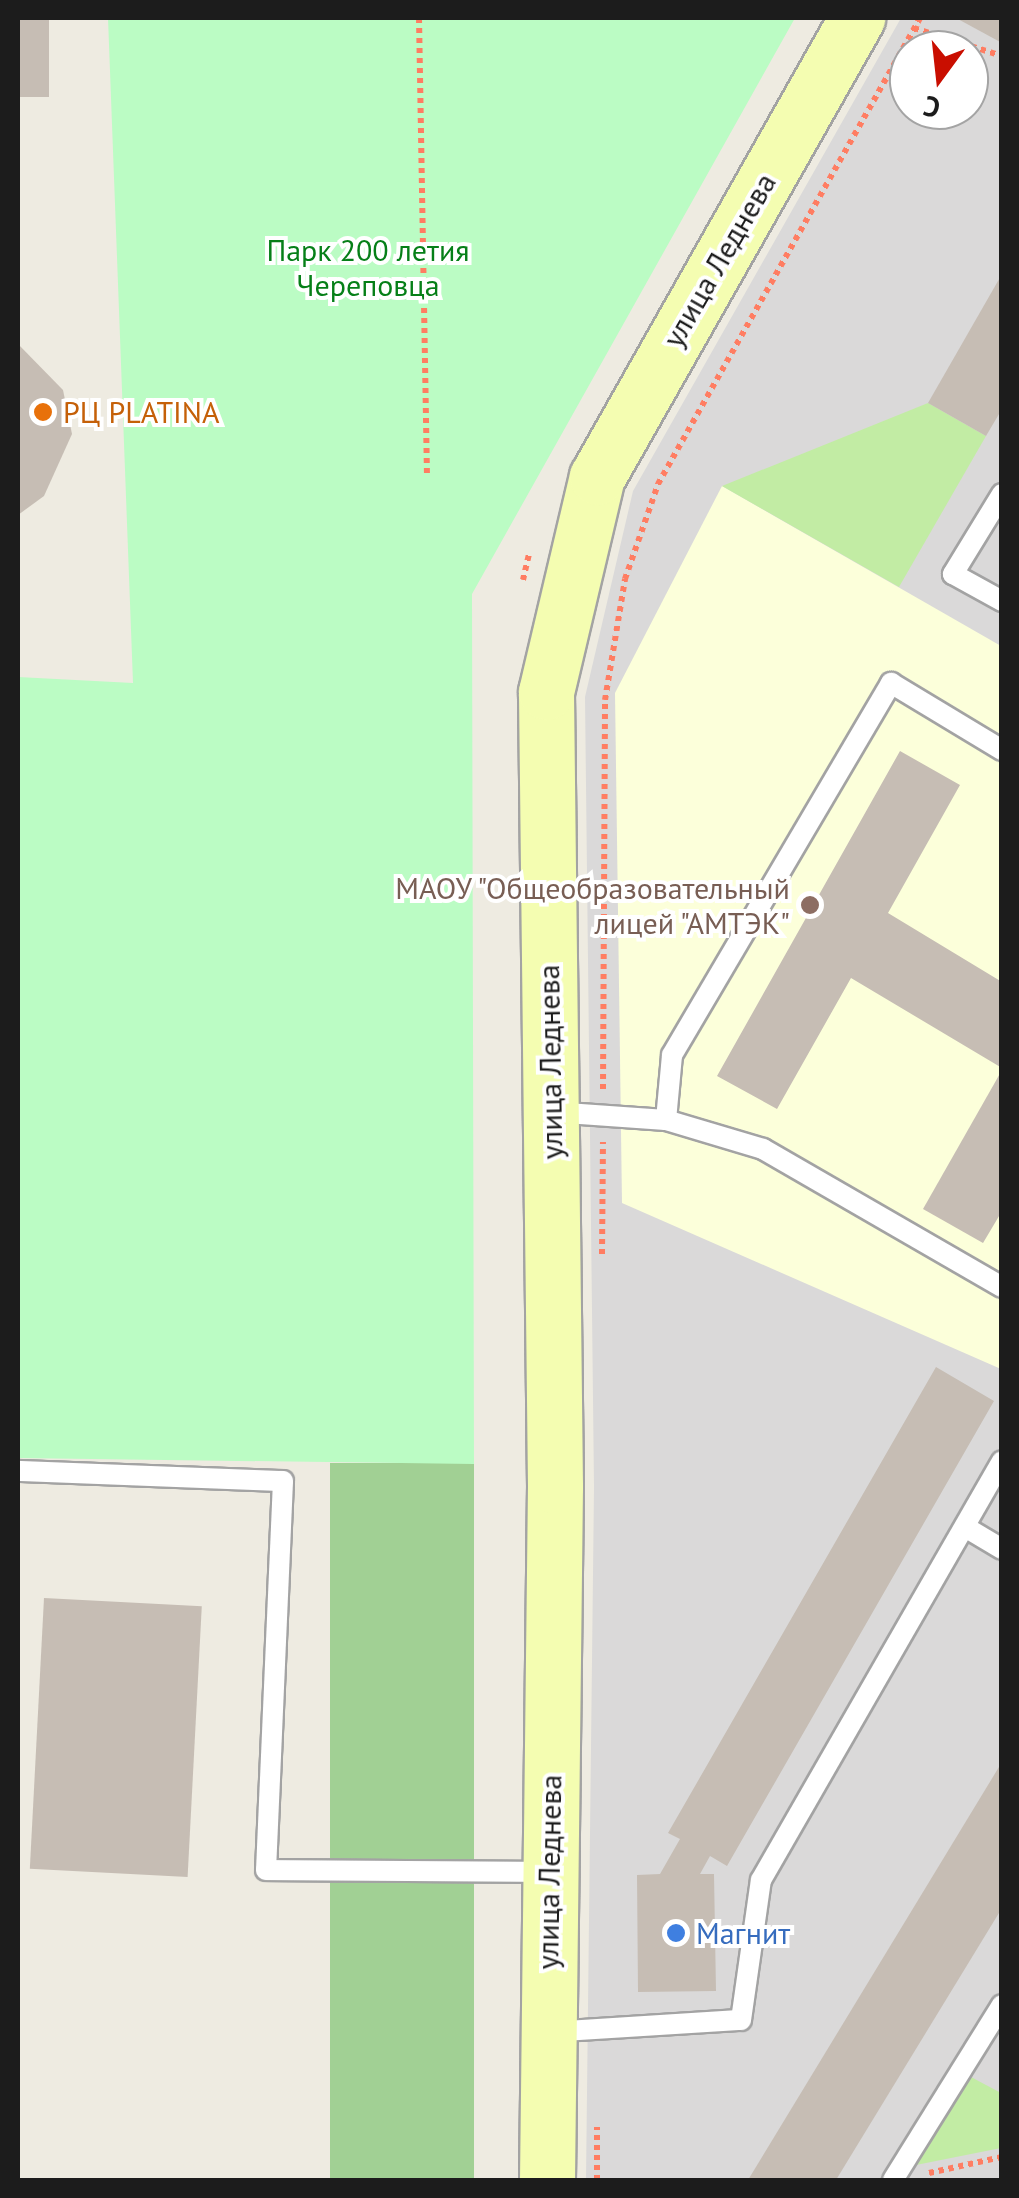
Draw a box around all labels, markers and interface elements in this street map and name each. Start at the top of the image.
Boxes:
north arrow [889,30,989,130]
text: С [919,88,944,127]
street label: улица Леднева [655,166,783,354]
park label: Парк 200 летия Череповца [266,232,470,302]
place label: РЦ PLATINA [63,394,220,430]
marker: РЦ PLATINA [32,401,54,423]
place label: МАОУ "Общеобразовательный лицей "АМТЭК" [392,870,790,940]
marker: МАОУ "Общеобразовательный лицей "АМТЭК" [799,894,821,916]
street label: улица Леднева [530,964,570,1160]
street label: улица Леднева [529,1774,569,1970]
place label: Магнит [696,1915,790,1951]
marker: Магнит [665,1922,687,1944]

